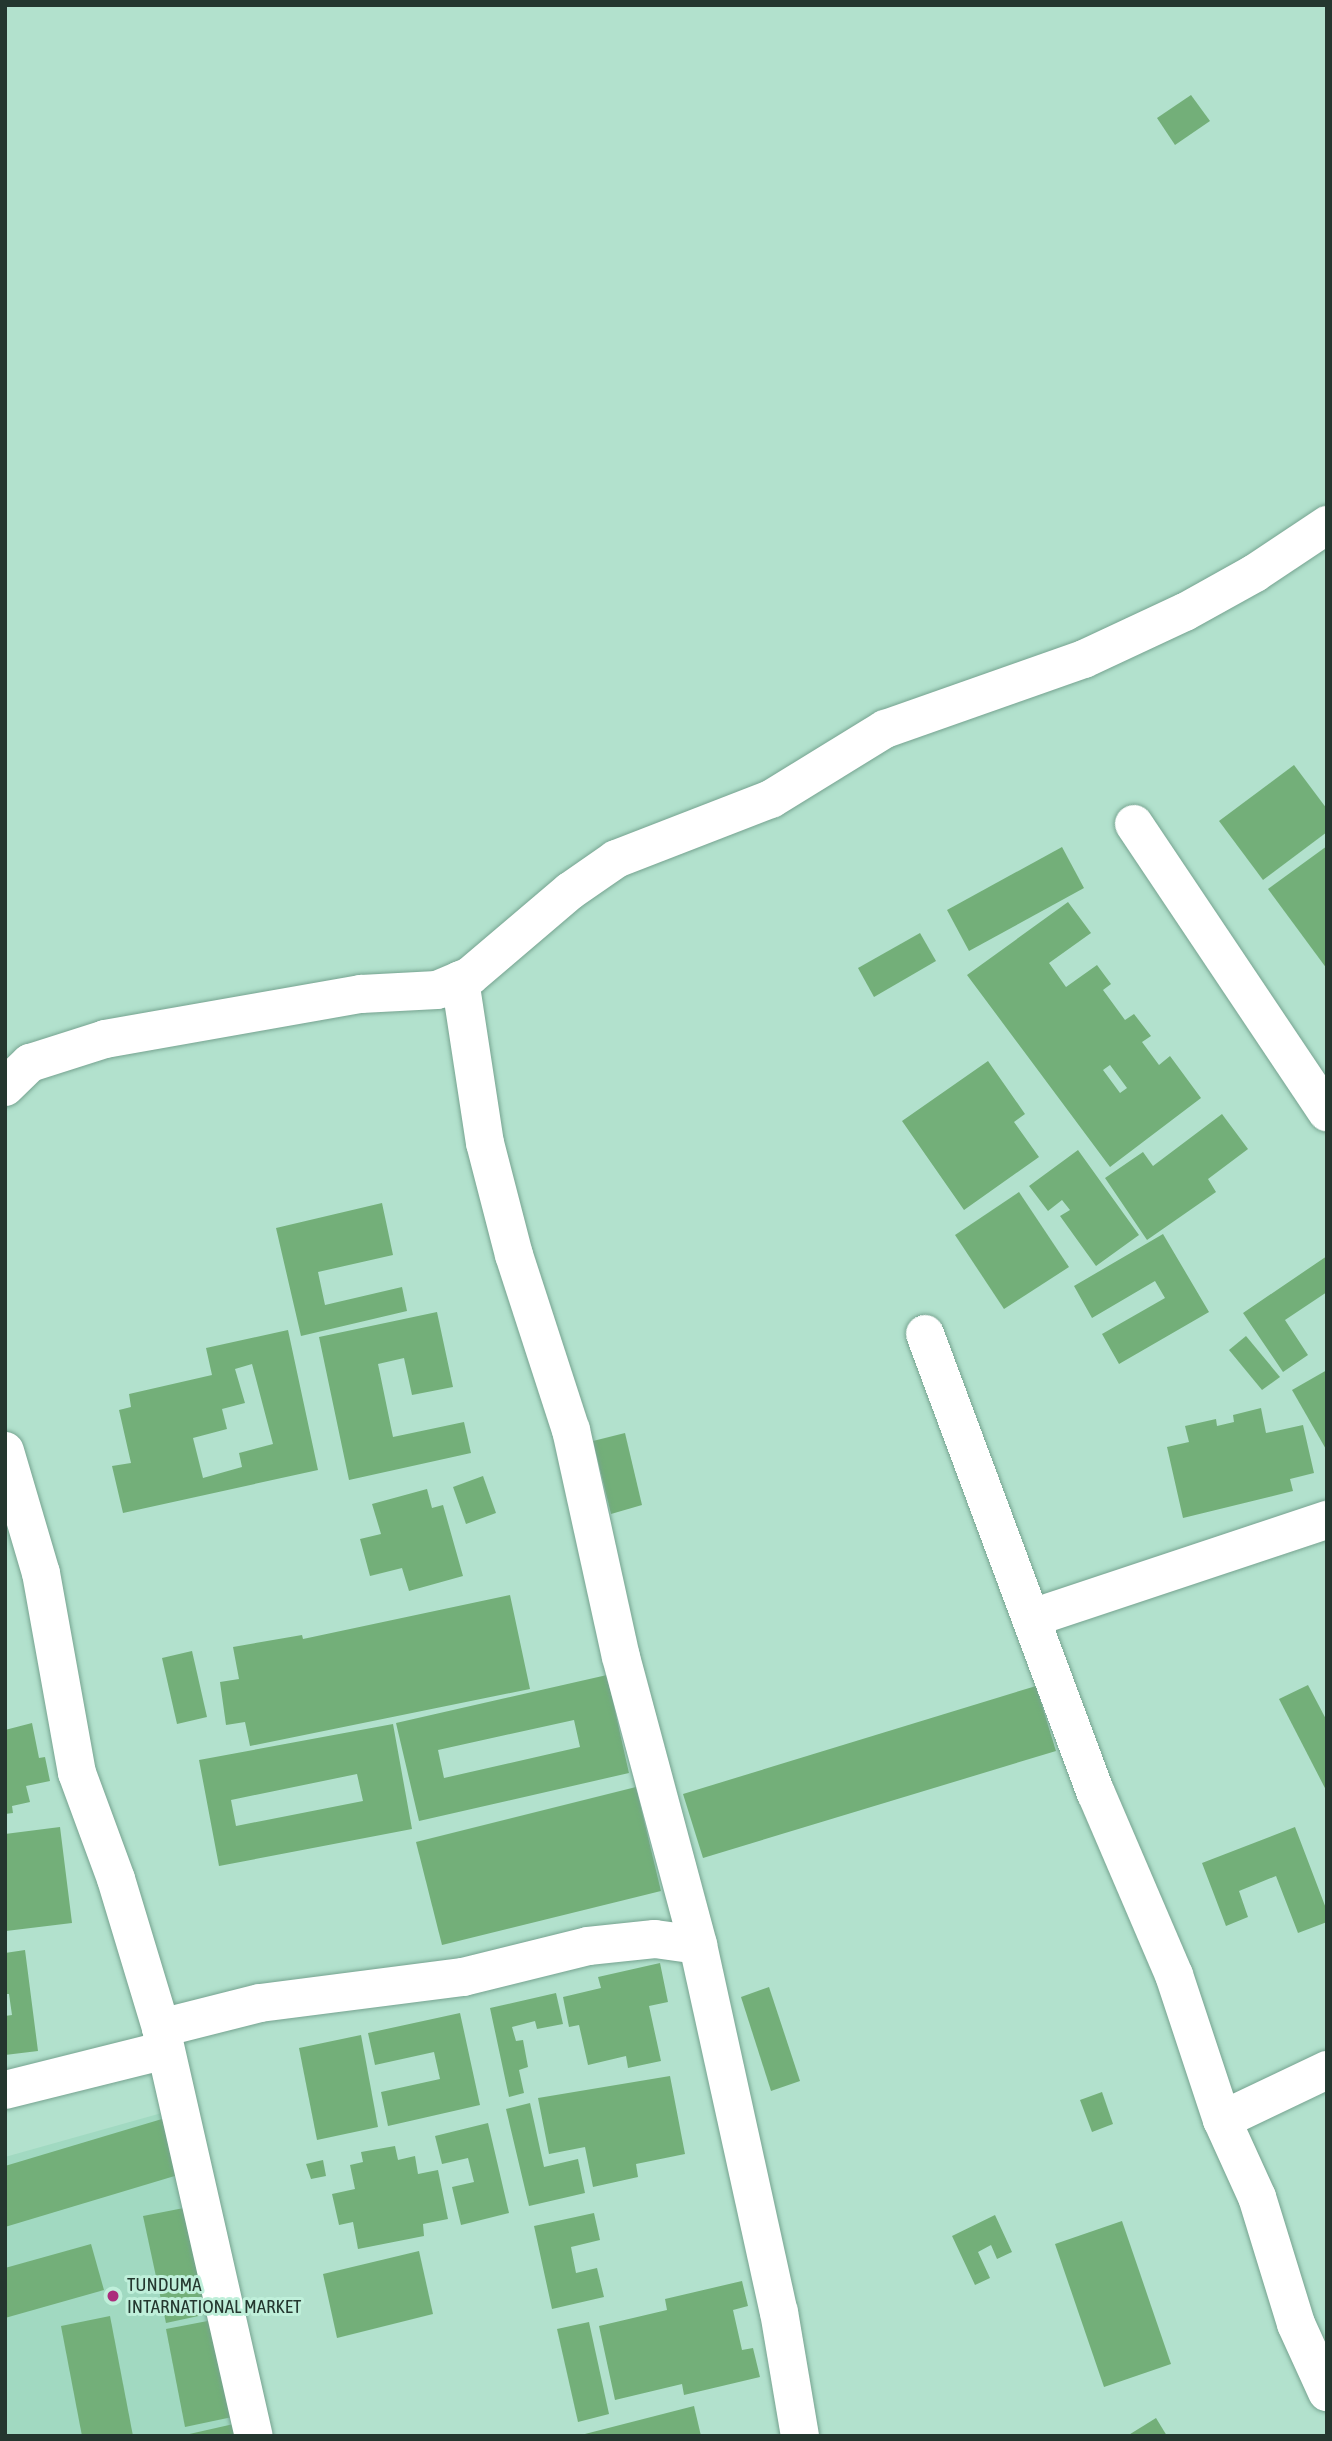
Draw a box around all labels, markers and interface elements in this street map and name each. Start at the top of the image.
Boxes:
place label: TUNDUMA INTARNATIONAL MARKET [127,2274,301,2318]
marker: TUNDUMA INTARNATIONAL MARKET [105,2288,121,2304]

